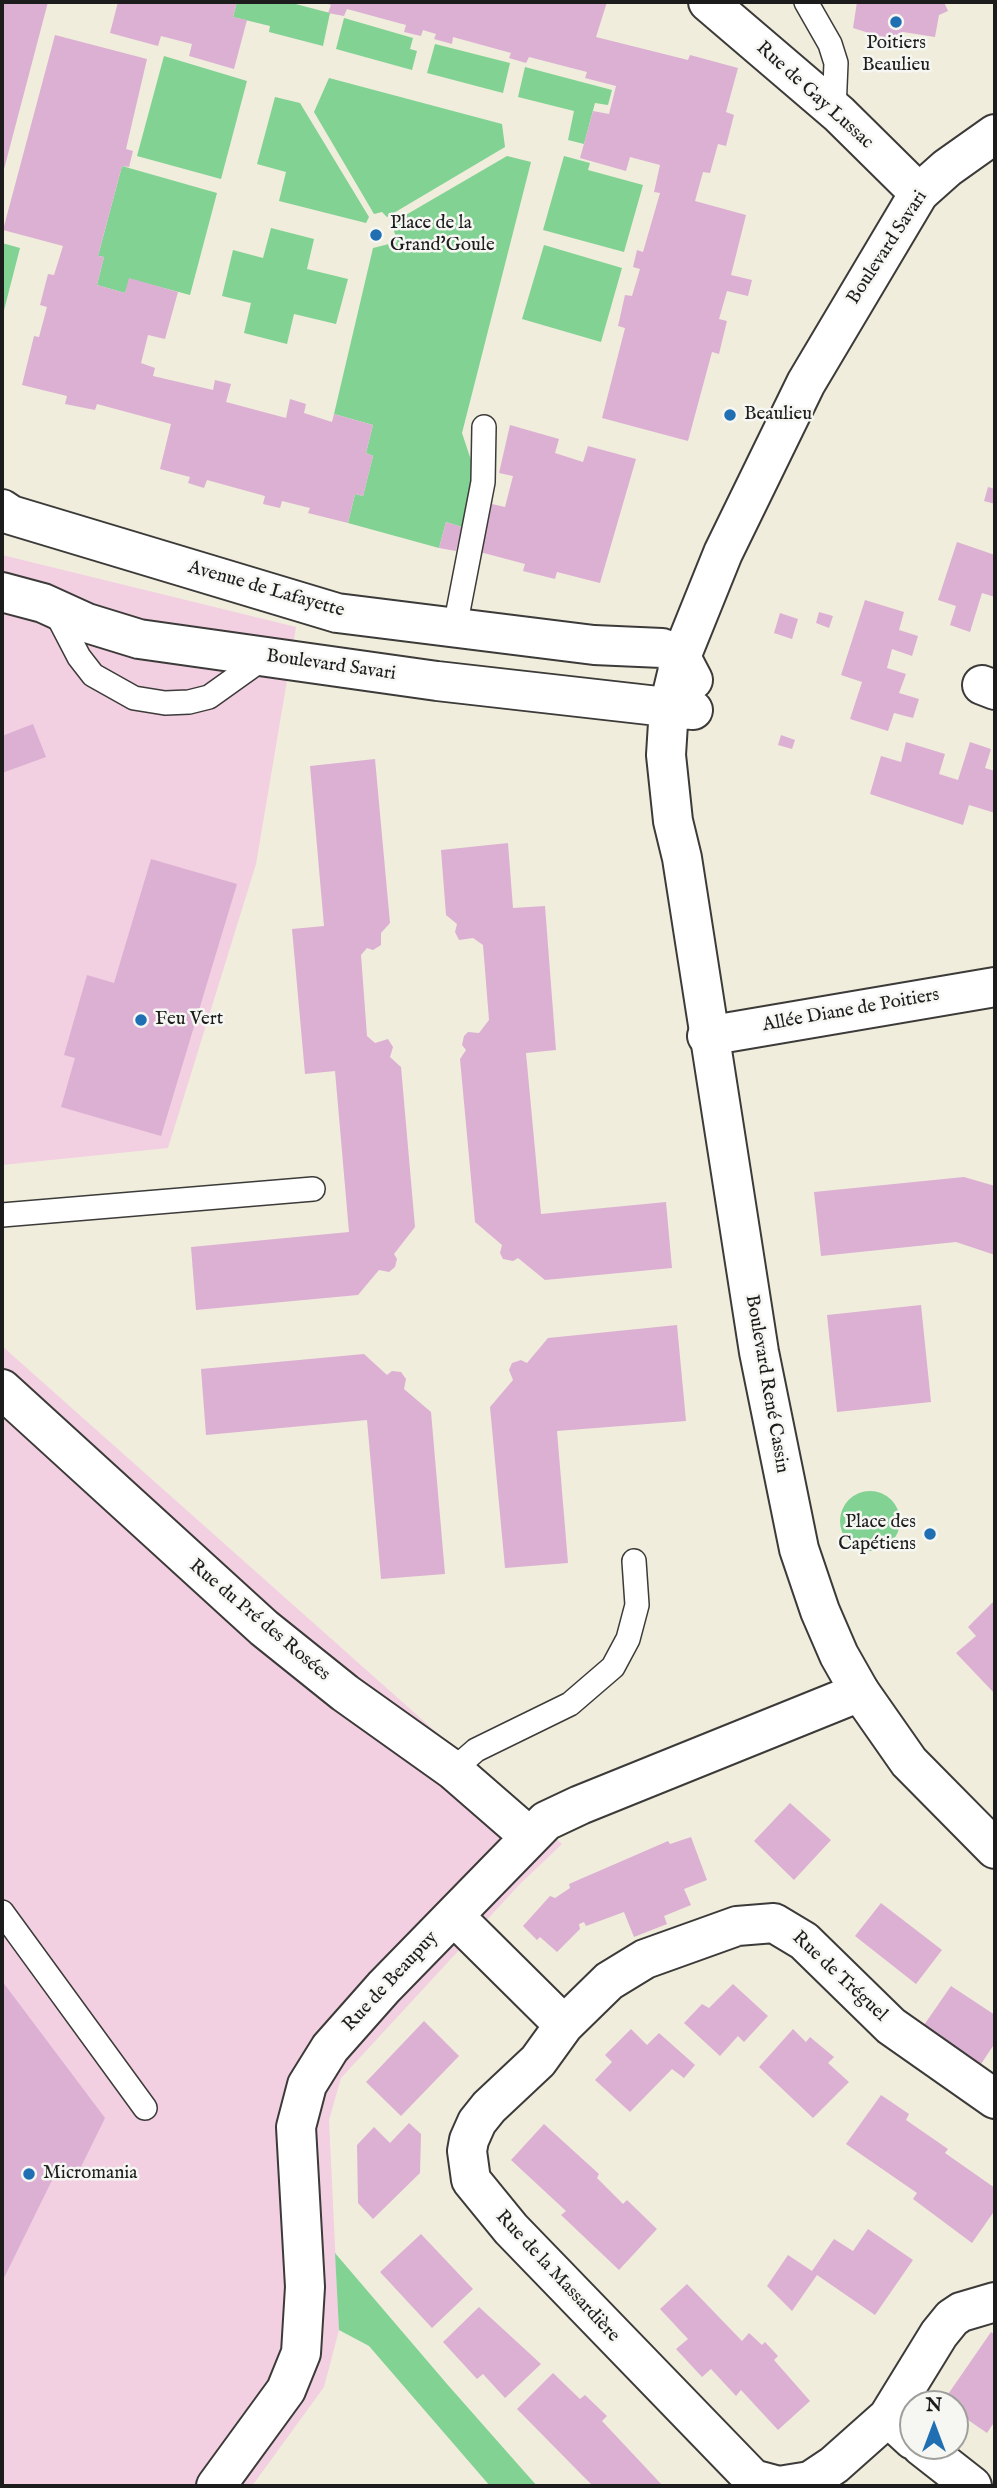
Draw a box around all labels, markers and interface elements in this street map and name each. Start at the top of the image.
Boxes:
marker: Poitiers Beaulieu [888,14,904,30]
place label: Poitiers Beaulieu [862,33,930,77]
street label: Rue de Gay Lussac [751,37,877,155]
street label: Boulevard Savari [843,187,933,309]
place label: Place de la Grand'Goule [390,213,495,257]
marker: Place de la Grand'Goule [368,227,384,243]
place label: Beaulieu [744,404,812,426]
marker: Beaulieu [722,407,738,423]
street label: Avenue de Lafayette [185,557,347,623]
street label: Boulevard Savari [265,646,397,686]
street label: Allée Diane de Poitiers [761,984,941,1038]
place label: Feu Vert [155,1009,223,1031]
marker: Feu Vert [133,1012,149,1028]
street label: Boulevard René Cassin [739,1293,793,1475]
place label: Place des Capétiens [838,1512,916,1556]
marker: Place des Capétiens [922,1526,938,1542]
street label: Rue du Pré des Rosées [184,1555,334,1687]
street label: Rue de Beaupuy [339,1927,443,2037]
street label: Rue de Tréguel [787,1927,891,2027]
place label: Micromania [43,2163,138,2185]
marker: Micromania [21,2166,37,2182]
street label: Rue de la Massardière [490,2206,624,2348]
north arrow [899,2390,969,2460]
text: N [926,2394,942,2418]

